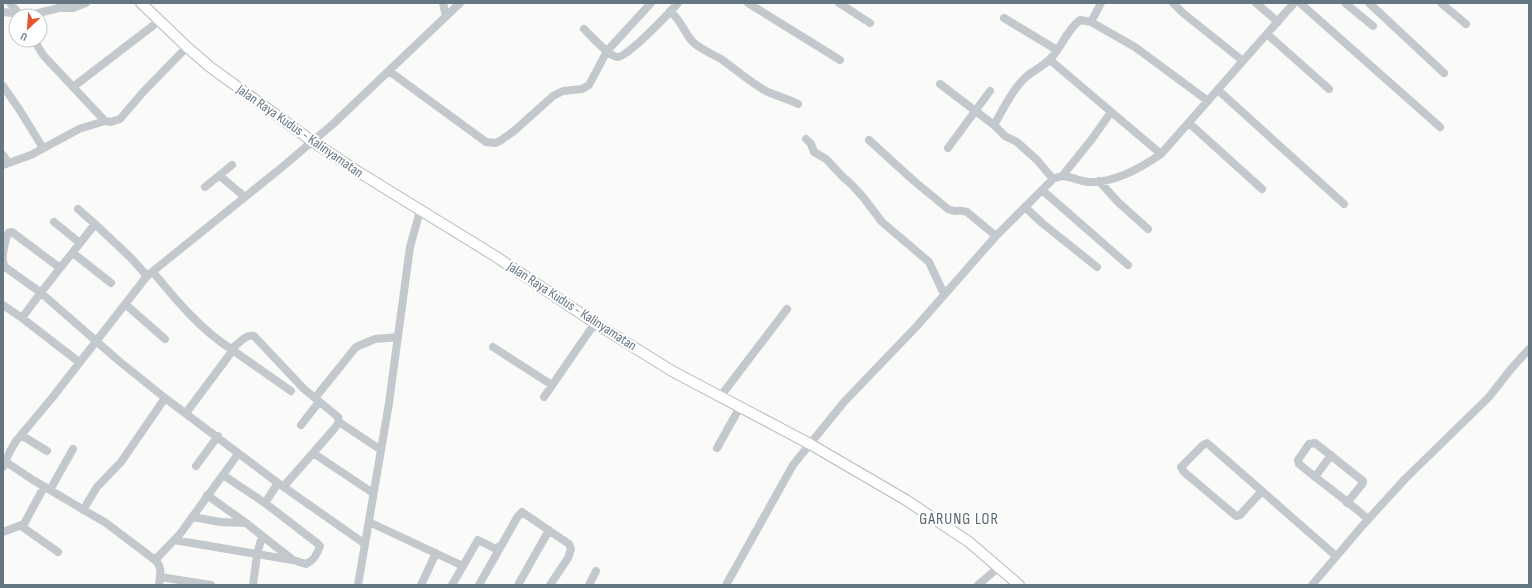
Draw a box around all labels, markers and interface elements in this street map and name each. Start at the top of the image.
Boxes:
north arrow [8,8,48,48]
text: U [18,29,29,44]
street label: Jalan Raya Kudus - Kalinyamatan [233,80,367,181]
street label: Jalan Raya Kudus - Kalinyamatan [503,257,640,354]
district label: GARUNG LOR [919,510,999,529]

